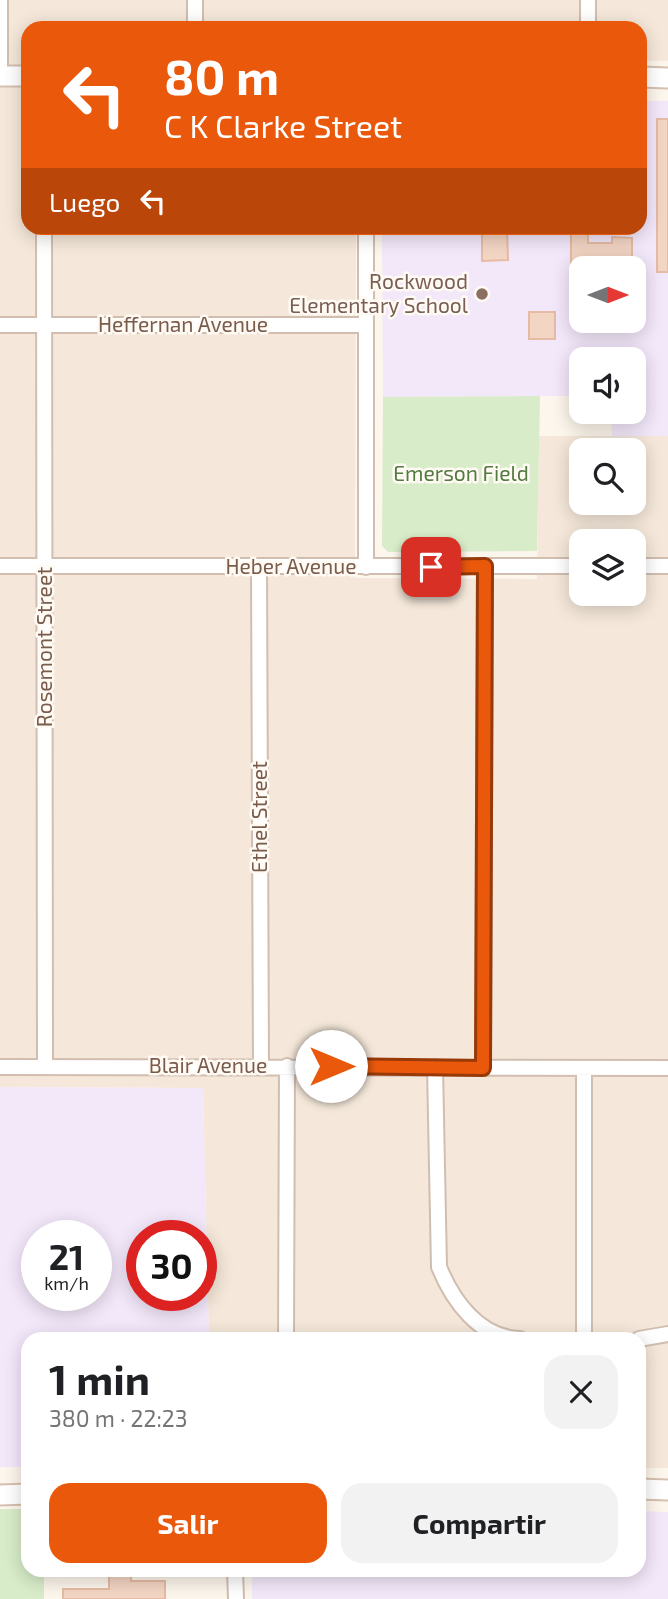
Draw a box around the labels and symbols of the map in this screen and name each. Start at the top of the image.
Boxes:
north arrow [569,256,646,332]
place label: Rockwood Elementary School [289,268,469,317]
marker: Rockwood Elementary School [474,286,490,302]
street label: Heffernan Avenue [98,311,268,336]
park label: Emerson Field [393,460,529,485]
pin [401,537,461,597]
street label: Heber Avenue [225,553,357,578]
street label: Rosemont Street [31,567,56,727]
street label: Ethel Street [246,761,271,873]
position arrow [294,1029,368,1103]
street label: Blair Avenue [149,1052,267,1077]
speed limit sign: 30 [126,1220,217,1311]

